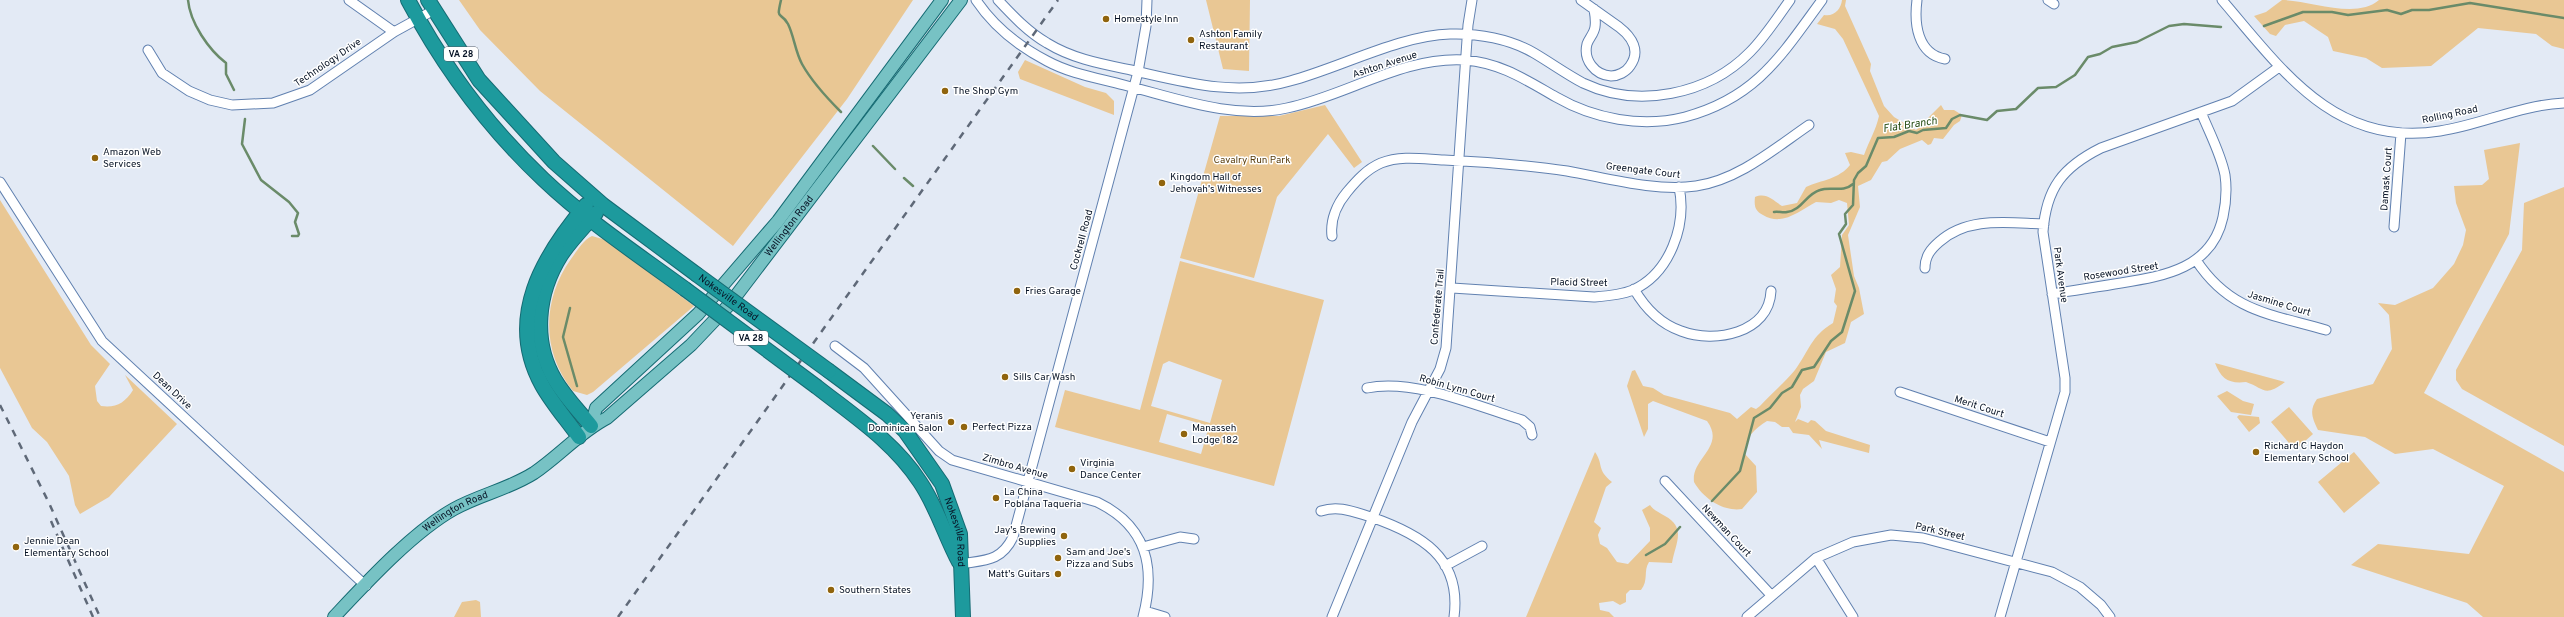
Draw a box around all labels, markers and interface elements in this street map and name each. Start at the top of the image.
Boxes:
place label: Homestyle Inn [1114,13,1179,26]
marker: Homestyle Inn [1101,14,1111,24]
place label: Ashton Family Restaurant [1199,28,1262,53]
marker: Ashton Family Restaurant [1186,35,1196,45]
street label: Technology Drive [292,36,364,90]
road number: VA 28 [444,47,478,61]
street label: Ashton Avenue [1351,48,1419,82]
place label: The Shop Gym [953,85,1018,98]
marker: The Shop Gym [940,86,950,96]
street label: Rolling Road [2421,103,2479,127]
water label: Flat Branch [1882,114,1938,136]
place label: Amazon Web Services [103,146,161,171]
street label: Damask Court [2378,147,2396,211]
marker: Amazon Web Services [90,153,100,163]
park label: Cavalry Run Park [1214,154,1290,167]
street label: Greengate Court [1605,160,1681,182]
place label: Kingdom Hall of Jehovah's Witnesses [1170,171,1262,196]
marker: Kingdom Hall of Jehovah's Witnesses [1157,178,1167,188]
street label: Wellington Road [762,193,816,259]
street label: Cockrell Road [1068,208,1096,272]
street label: Park Avenue [2050,246,2070,304]
street label: Rosewood Street [2083,260,2160,284]
street label: Confederate Trail [1428,268,1448,346]
street label: Nokesville Road [696,271,761,324]
street label: Placid Street [1550,276,1608,290]
place label: Fries Garage [1025,285,1081,298]
marker: Fries Garage [1012,286,1022,296]
street label: Jasmine Court [2246,288,2312,320]
road number: VA 28 [734,331,768,345]
street label: Dean Drive [150,369,194,413]
place label: Sills Car Wash [1013,371,1075,384]
marker: Sills Car Wash [1000,372,1010,382]
street label: Robin Lynn Court [1418,372,1497,406]
street label: Merit Court [1952,393,2006,421]
place label: Yeranis Dominican Salon [868,410,943,435]
marker: Yeranis Dominican Salon [946,417,956,427]
place label: Perfect Pizza [972,421,1032,434]
marker: Perfect Pizza [959,422,969,432]
place label: Manasseh Lodge 182 [1192,422,1238,447]
marker: Manasseh Lodge 182 [1179,429,1189,439]
place label: Richard C Haydon Elementary School [2264,440,2349,465]
marker: Richard C Haydon Elementary School [2251,447,2261,457]
street label: Zimbro Avenue [981,451,1049,483]
place label: Virginia Dance Center [1080,457,1141,482]
marker: Virginia Dance Center [1067,464,1077,474]
place label: La China Poblana Taqueria [1004,486,1081,511]
street label: Wellington Road [420,488,490,535]
marker: La China Poblana Taqueria [991,493,1001,503]
street label: Nokesville Road [941,496,968,567]
street label: Newman Court [1698,502,1754,560]
street label: Park Street [1914,520,1966,544]
place label: Jay's Brewing Supplies [994,524,1056,549]
marker: Jay's Brewing Supplies [1059,531,1069,541]
place label: Jennie Dean Elementary School [24,535,109,560]
marker: Jennie Dean Elementary School [11,542,21,552]
place label: Sam and Joe's Pizza and Subs [1066,546,1134,571]
marker: Sam and Joe's Pizza and Subs [1053,553,1063,563]
place label: Matt's Guitars [988,568,1050,581]
marker: Matt's Guitars [1053,569,1063,579]
place label: Southern States [839,584,911,597]
marker: Southern States [826,585,836,595]

